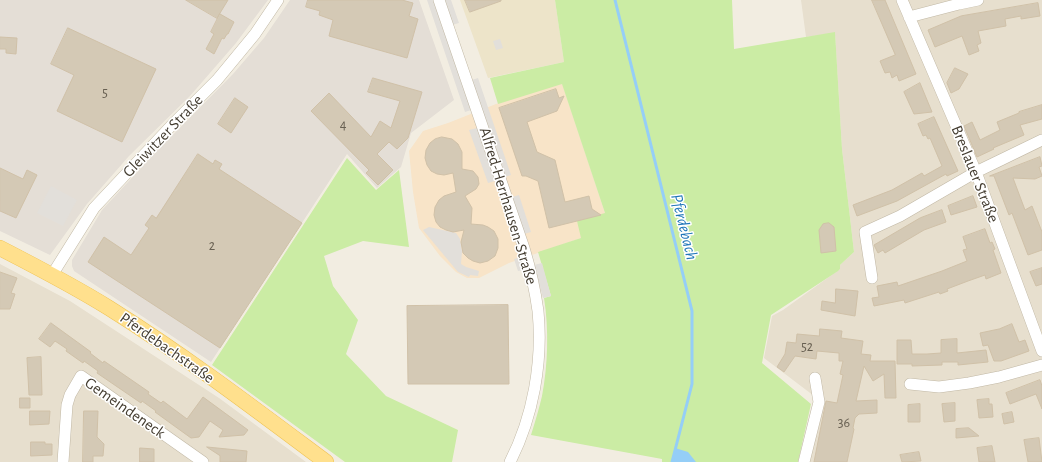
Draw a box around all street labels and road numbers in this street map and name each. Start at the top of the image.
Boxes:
street label: Gleiwitzer Straße [119,91,207,181]
street label: Breslauer Straße [947,123,1003,225]
street label: Alfred-Herrhausen-Straße [475,125,541,287]
street label: Pferdebachstraße [116,308,218,388]
street label: Gemeindeneck [81,373,169,443]

